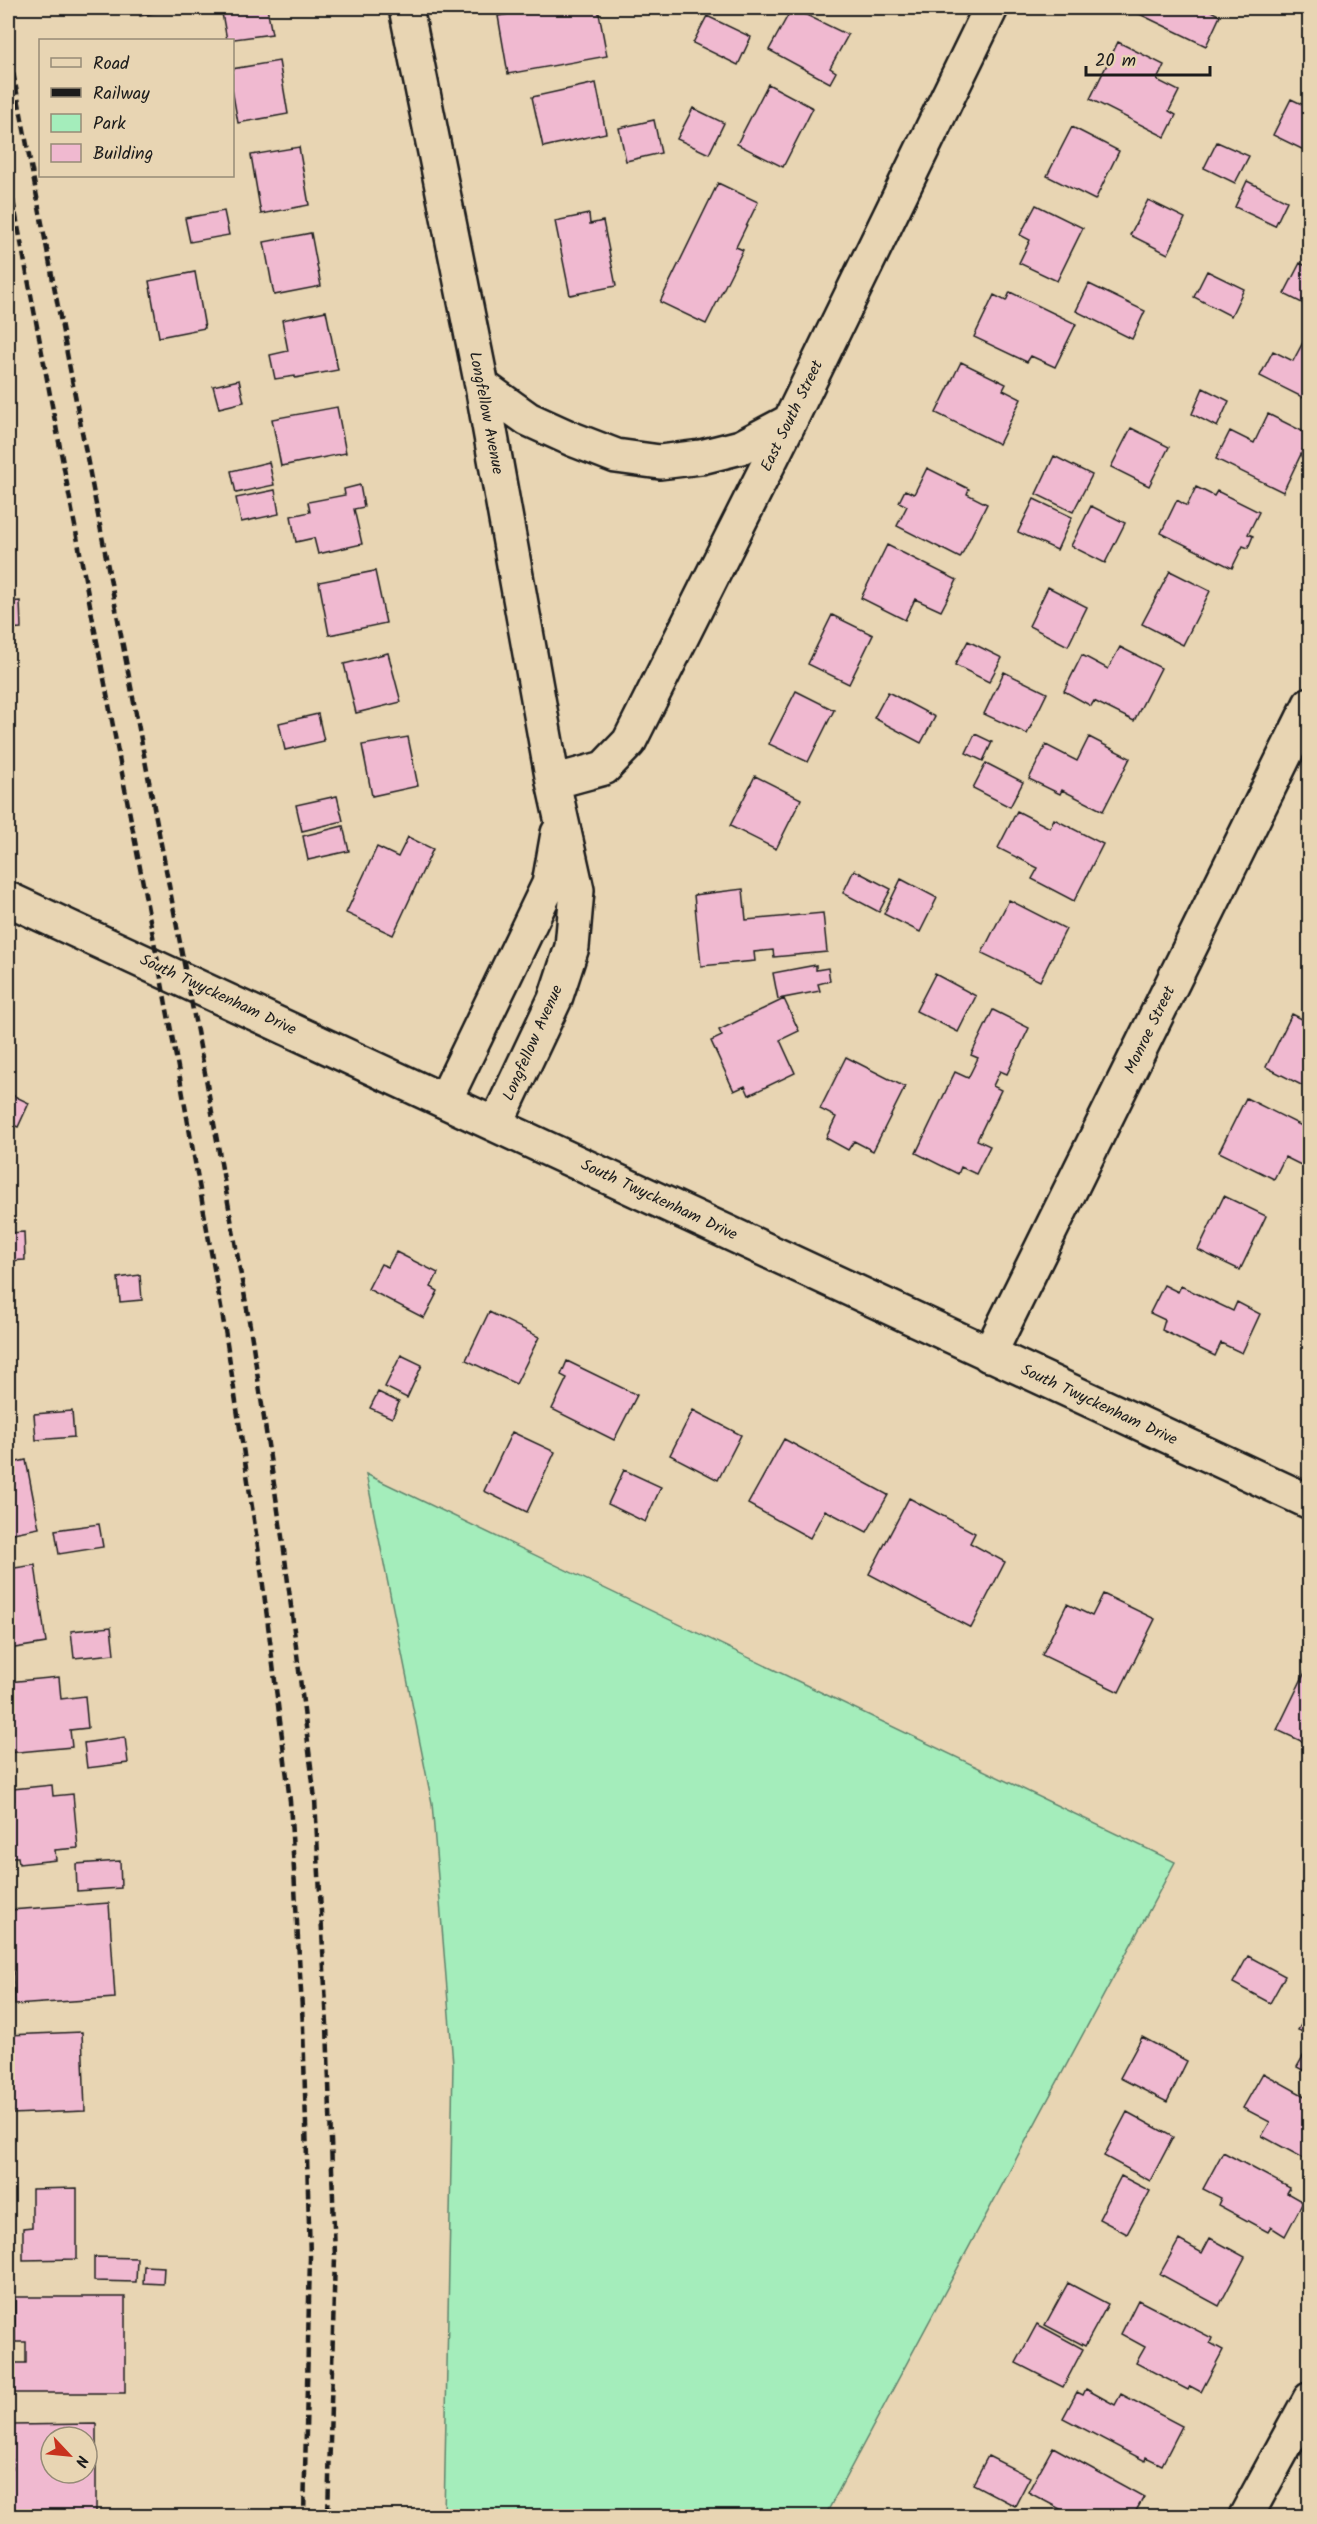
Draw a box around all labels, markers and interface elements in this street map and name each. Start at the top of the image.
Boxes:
legend [39,39,234,177]
scale bar [1086,39,1210,77]
text: 20 m [1095,47,1136,76]
text: Road [93,50,130,79]
text: Railway [93,80,150,109]
text: Park [93,110,126,139]
text: Building [93,140,153,169]
street label: Longfellow Avenue [462,349,510,477]
street label: East South Street [754,355,830,476]
street label: South Twyckenham Drive [135,948,301,1042]
street label: Longfellow Avenue [496,981,570,1105]
street label: Monroe Street [1118,981,1182,1078]
street label: South Twyckenham Drive [576,1153,742,1247]
street label: South Twyckenham Drive [1016,1358,1182,1452]
north arrow [39,2425,99,2485]
text: N [68,2451,95,2471]

